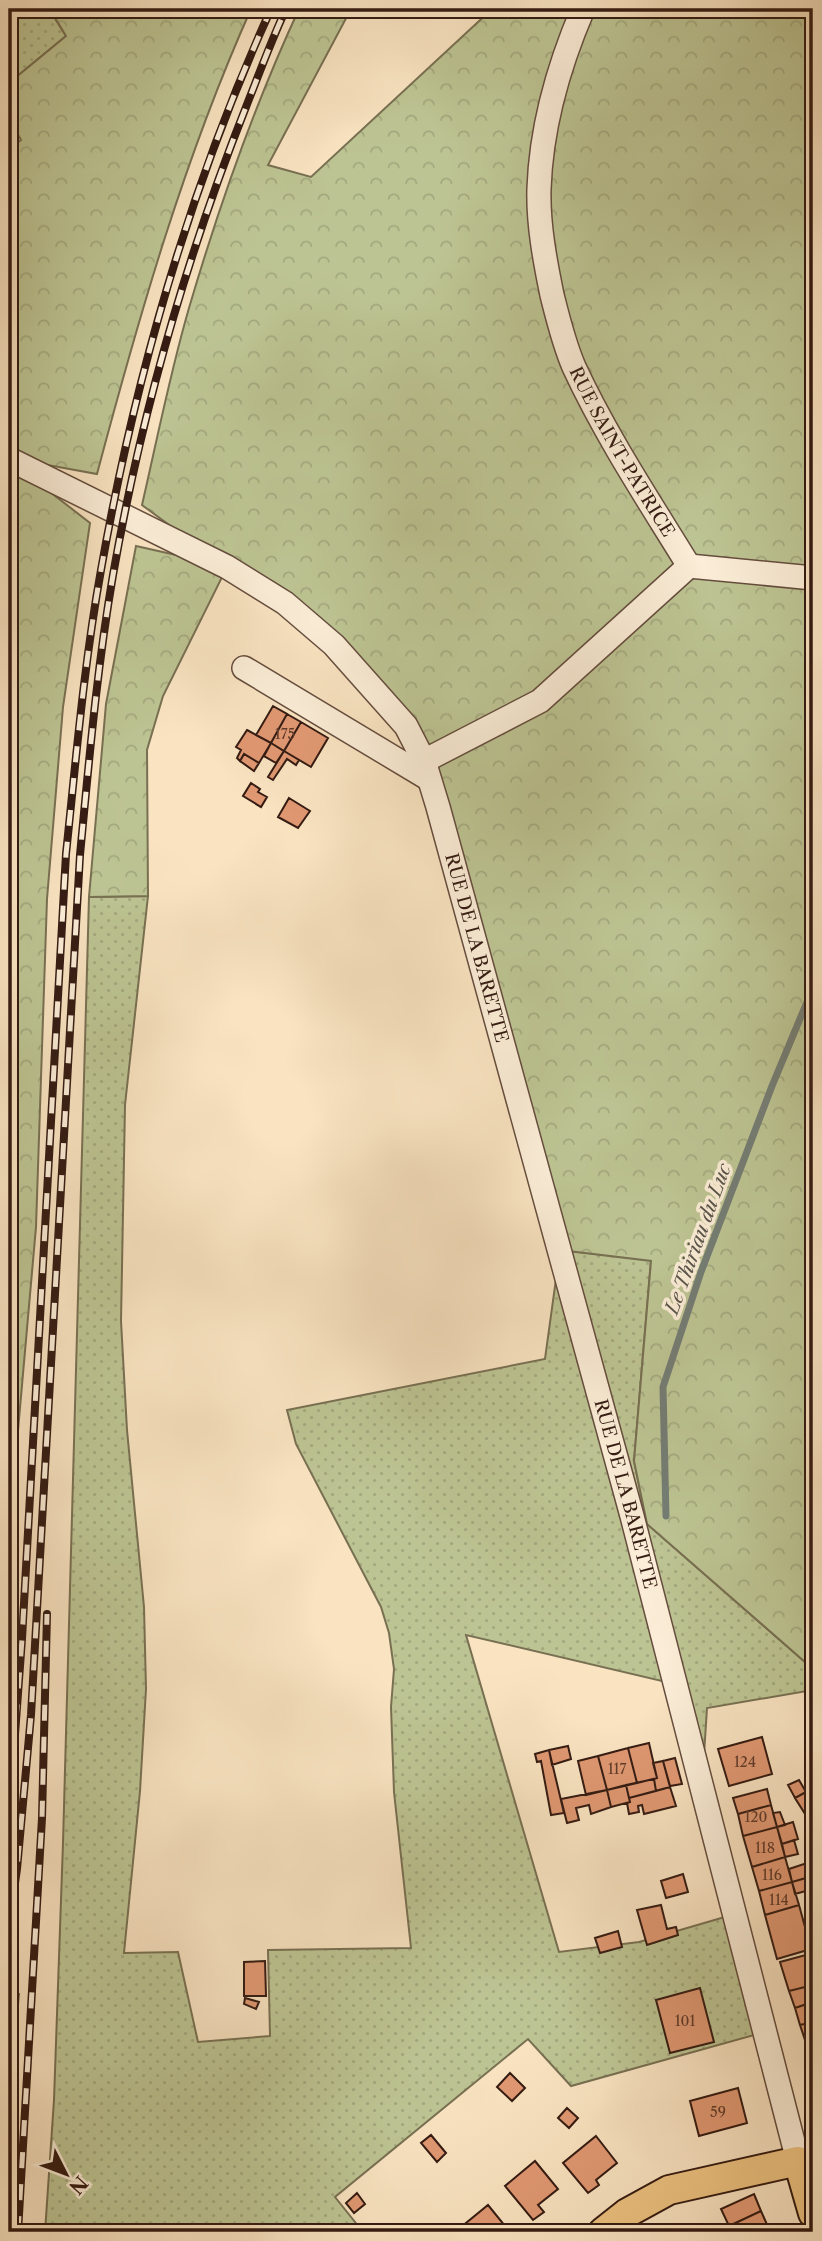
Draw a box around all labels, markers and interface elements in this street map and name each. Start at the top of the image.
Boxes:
street label: RUE SAINT-PATRICE [565,363,679,541]
house number: 175 [275,725,295,743]
street label: RUE DE LA BARETTE [440,851,513,1045]
water label: Le Thiriau du Luc [659,1159,736,1319]
street label: RUE DE LA BARETTE [590,1397,661,1591]
house number: 124 [734,1753,756,1771]
house number: 117 [608,1760,626,1778]
house number: 120 [745,1808,768,1826]
house number: 118 [755,1839,775,1857]
house number: 116 [762,1866,782,1884]
house number: 114 [769,1891,789,1909]
house number: 101 [675,2012,695,2030]
house number: 59 [710,2103,726,2121]
north arrow [32,2140,102,2210]
text: N [64,2171,92,2199]

